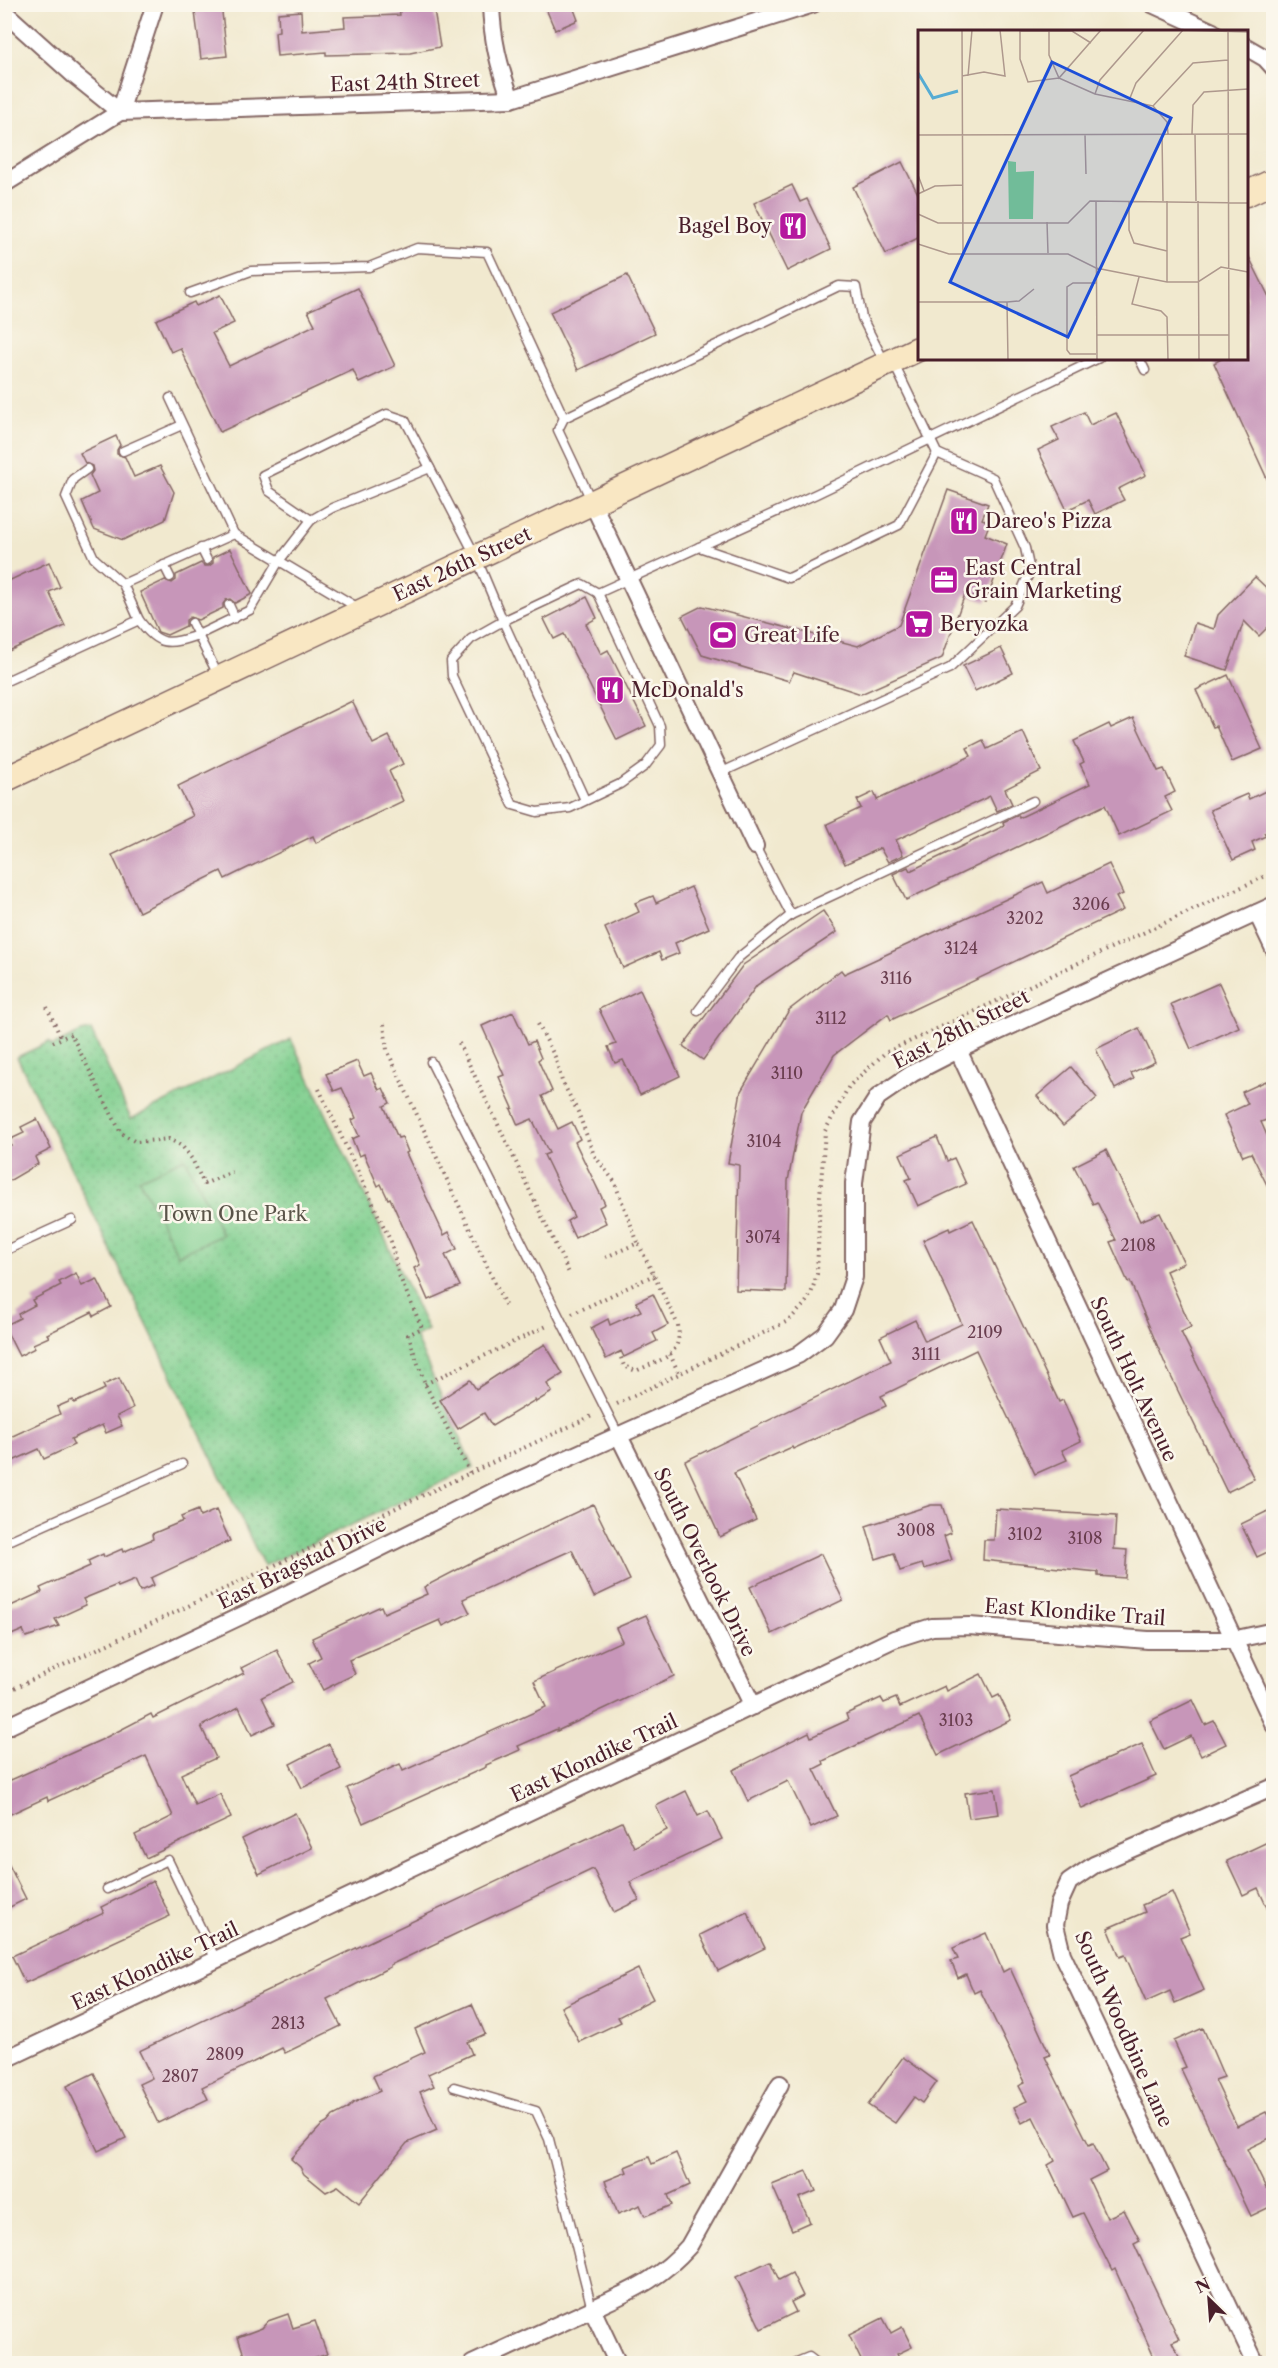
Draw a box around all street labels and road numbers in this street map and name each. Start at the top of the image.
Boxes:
street label: East 24th Street [330,67,480,97]
street label: East 26th Street [389,521,535,607]
street label: East 28th Street [889,984,1033,1074]
street label: South Holt Avenue [1085,1293,1183,1465]
street label: South Overlook Drive [649,1464,761,1660]
street label: East Bragstad Drive [214,1512,390,1614]
street label: East Klondike Trail [984,1594,1166,1630]
street label: East Klondike Trail [507,1709,681,1807]
street label: East Klondike Trail [68,1917,242,2015]
street label: South Woodbine Lane [1070,1927,1178,2131]

